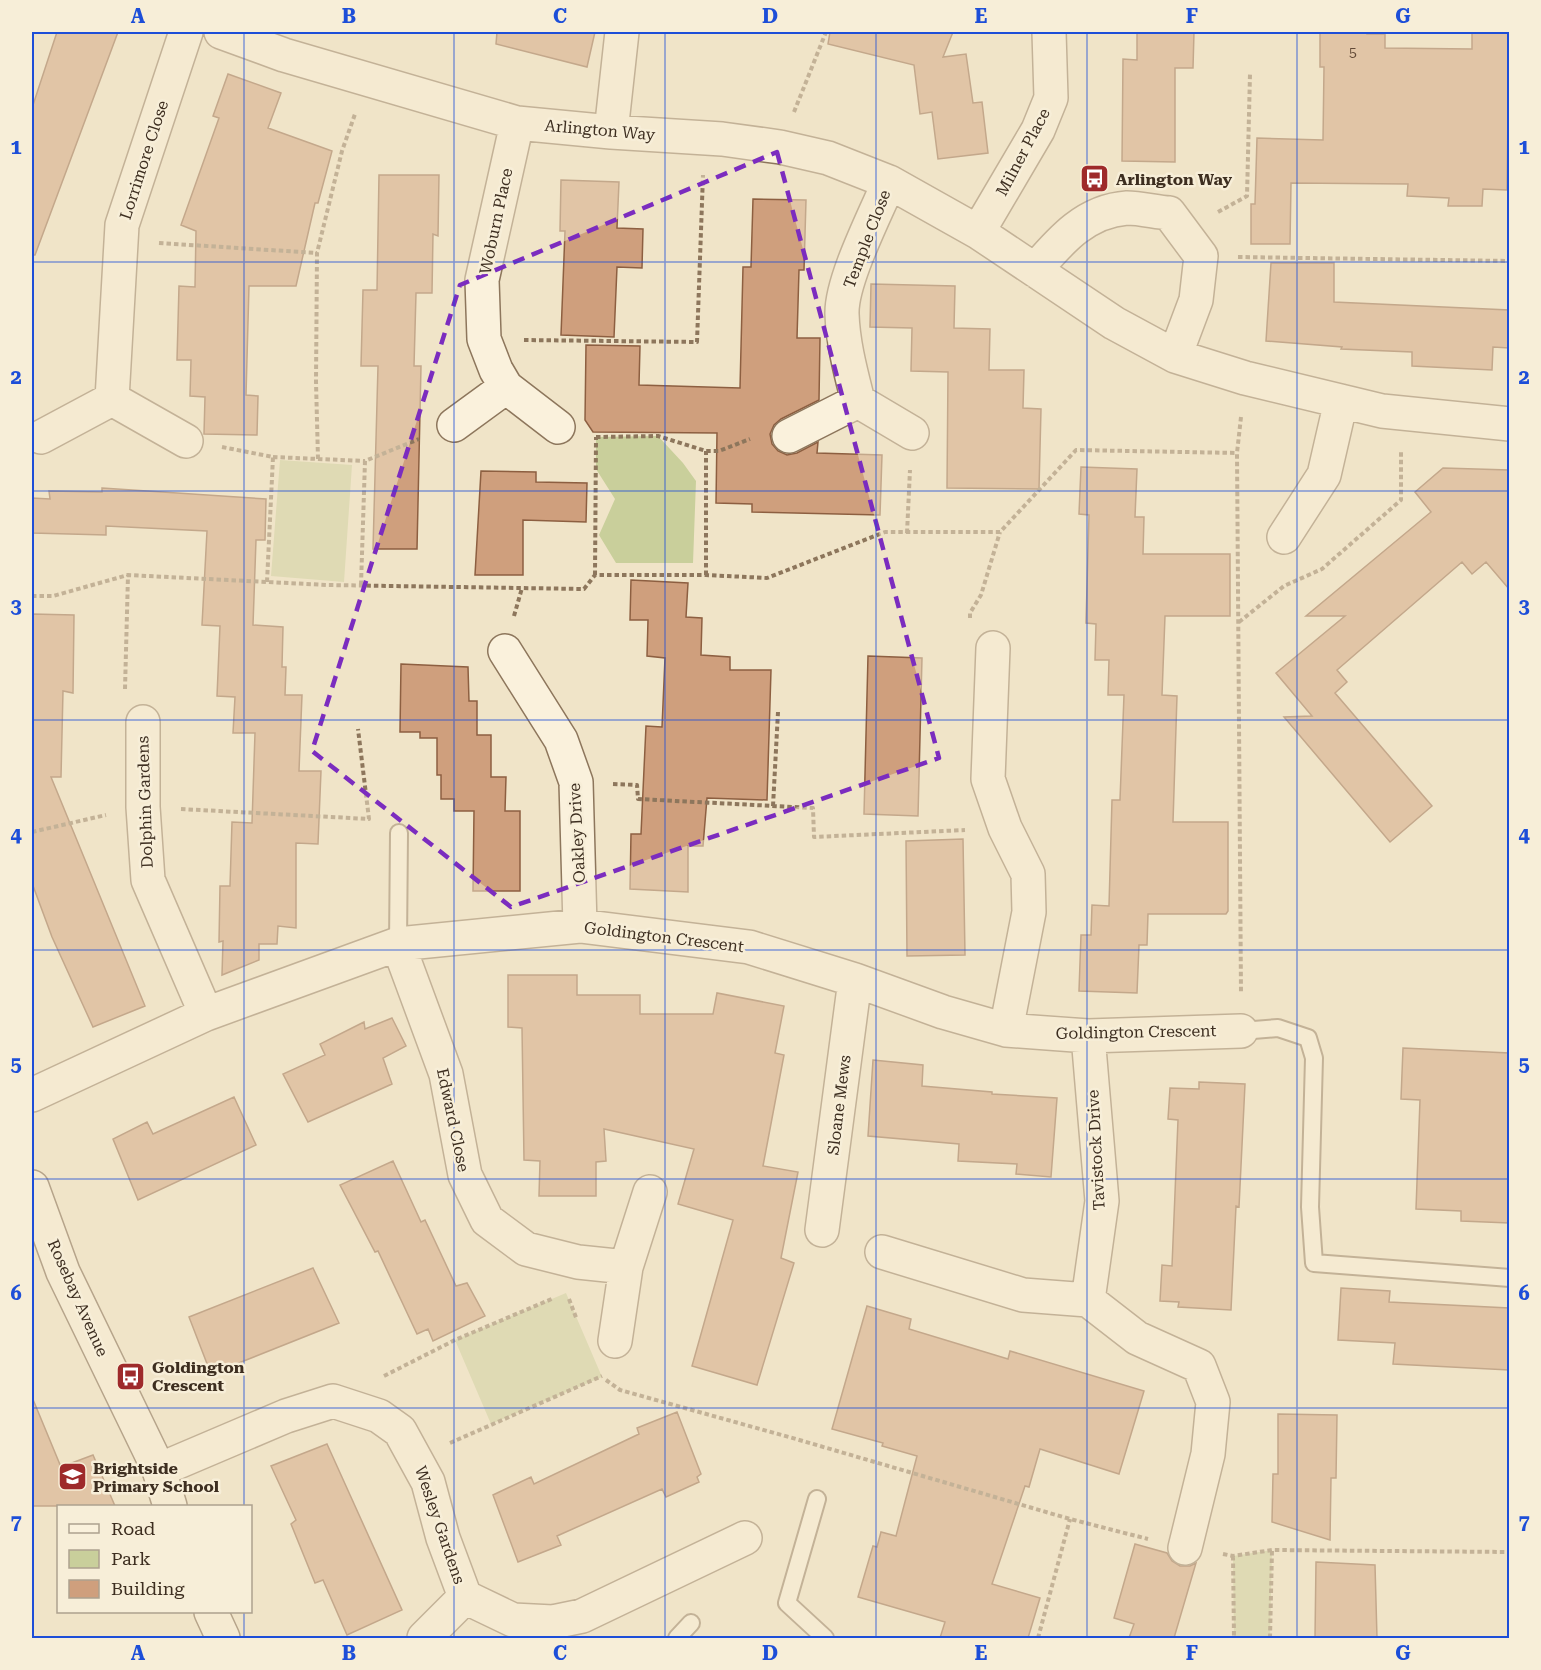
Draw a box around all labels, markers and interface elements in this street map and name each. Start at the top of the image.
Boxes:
text: A [131,4,146,28]
text: B [342,4,356,28]
text: C [553,4,567,28]
text: D [762,4,778,28]
text: E [975,4,988,28]
text: F [1186,4,1198,28]
text: G [1395,4,1411,28]
house number: 5 [1349,44,1357,60]
street label: Lorrimore Close [116,98,172,222]
street label: Milner Place [992,105,1054,199]
street label: Arlington Way [544,116,657,144]
text: 1 [10,135,22,159]
text: 1 [1518,135,1530,159]
bus stop icon: Arlington Way [1079,163,1111,195]
street label: Woburn Place [475,166,517,276]
place label: Arlington Way [1116,170,1233,189]
street label: Temple Close [840,187,895,291]
text: 2 [10,365,22,389]
text: 2 [1518,365,1530,389]
text: 3 [10,594,22,618]
text: 3 [1518,594,1530,618]
street label: Dolphin Gardens [133,735,157,868]
street label: Oakley Drive [565,782,589,883]
text: 4 [10,823,22,847]
text: 4 [1518,823,1530,847]
street label: Goldington Crescent [583,918,745,956]
street label: Goldington Crescent [1055,1021,1217,1043]
text: 5 [10,1052,22,1076]
text: 5 [1518,1052,1530,1076]
street label: Sloane Mews [823,1053,855,1156]
street label: Edward Close [433,1066,473,1174]
street label: Tavistock Drive [1083,1089,1109,1211]
street label: Rosebay Avenue [44,1237,112,1360]
text: 6 [10,1281,22,1305]
text: 6 [1518,1281,1530,1305]
place label: Goldington Crescent [152,1358,245,1395]
bus stop icon: Goldington Crescent [115,1360,147,1392]
place label: Brightside Primary School [93,1459,220,1496]
school or university icon: Brightside Primary School [56,1461,88,1493]
street label: Wesley Gardens [411,1463,469,1587]
legend [57,1505,252,1613]
text: 7 [10,1510,22,1534]
text: 7 [1518,1510,1530,1534]
text: Road [111,1518,156,1539]
text: Park [111,1548,151,1569]
text: Building [111,1578,185,1599]
text: A [131,1641,146,1665]
text: B [342,1641,356,1665]
text: C [553,1641,567,1665]
text: D [762,1641,778,1665]
text: E [975,1641,988,1665]
text: F [1186,1641,1198,1665]
text: G [1395,1641,1411,1665]

